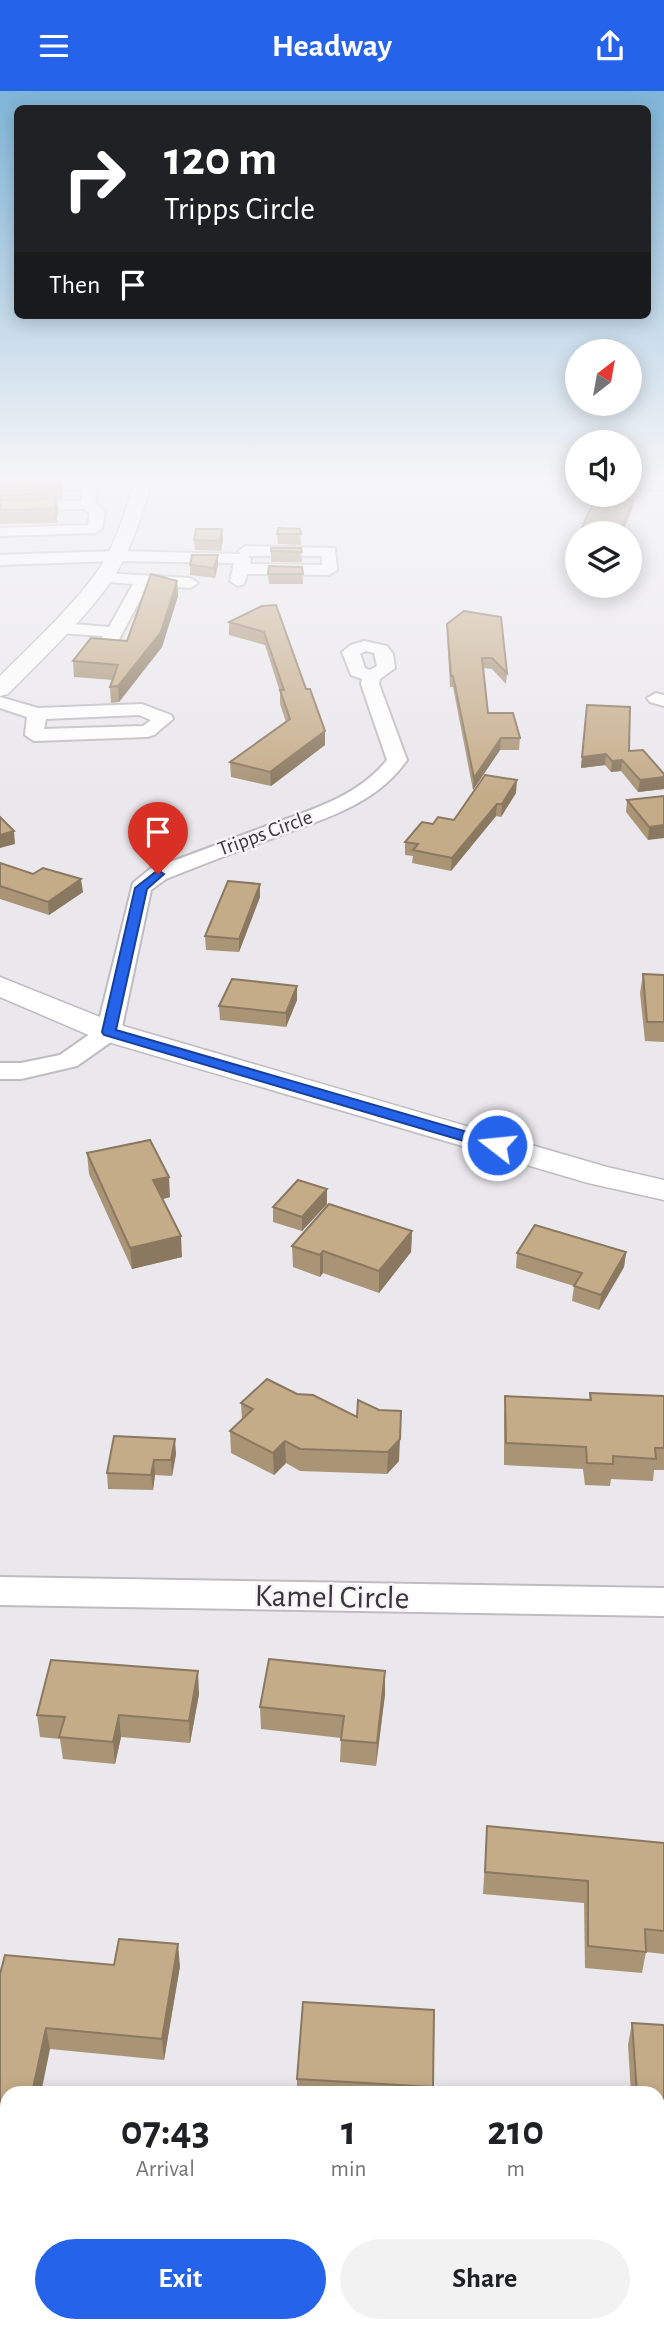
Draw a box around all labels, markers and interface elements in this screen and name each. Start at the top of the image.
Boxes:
icon: menu [35,27,73,65]
icon: share [591,27,629,65]
text: Headway [272,30,392,62]
icon: right [49,133,140,224]
text: 120 m [164,135,277,184]
text: Tripps Circle [164,193,315,225]
icon: arrive [114,266,152,304]
text: Then [49,272,100,298]
north arrow [565,339,642,417]
map controls [565,339,642,598]
button: sound [565,430,642,507]
button: layers [565,521,642,598]
pin [128,802,188,874]
street label: Tripps Circle [215,806,315,860]
icon: arrive [139,813,177,851]
position arrow [460,1108,534,1182]
street label: Kamel Circle [254,1580,410,1614]
text: 07:43 [121,2110,210,2152]
text: 1 [341,2110,356,2152]
text: 210 [487,2110,544,2152]
text: Arrival [136,2158,195,2181]
text: min [331,2158,366,2181]
text: m [506,2158,525,2181]
button: Exit [35,2239,326,2319]
button: Share [340,2239,630,2319]

